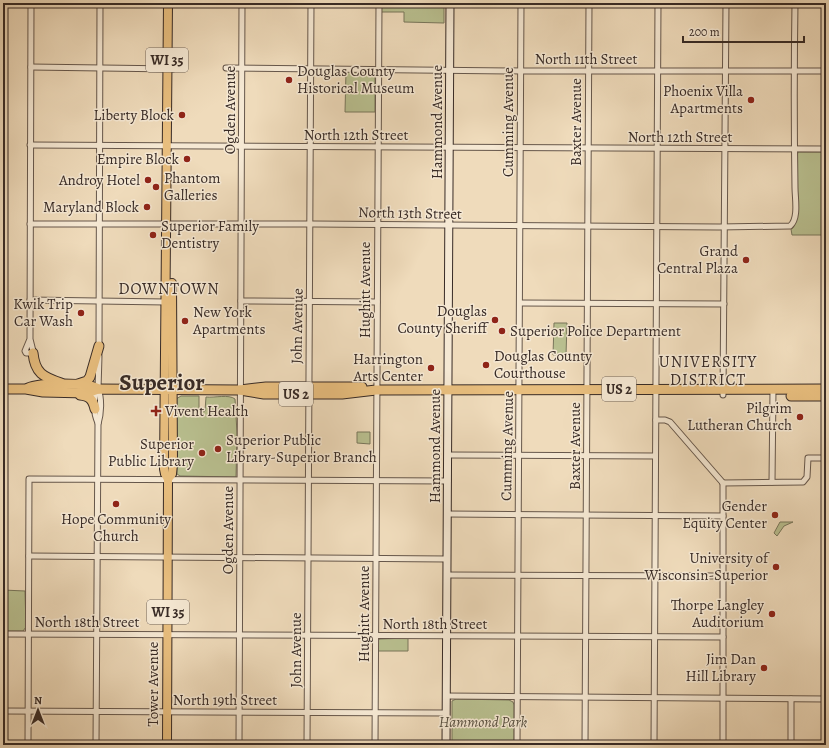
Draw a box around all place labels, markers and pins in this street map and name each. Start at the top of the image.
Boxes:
place label: Douglas County Historical Museum [297,61,415,98]
marker: Douglas County Historical Museum [284,75,294,85]
place label: Phoenix Villa Apartments [663,81,743,118]
marker: Phoenix Villa Apartments [746,95,756,105]
place label: Liberty Block [94,105,175,125]
marker: Liberty Block [177,110,187,120]
place label: Empire Block [97,149,180,169]
marker: Empire Block [182,154,192,164]
place label: Phantom Galleries [164,168,221,205]
place label: Androy Hotel [58,170,140,190]
marker: Androy Hotel [143,175,153,185]
marker: Phantom Galleries [151,182,161,192]
place label: Maryland Block [43,197,140,217]
marker: Maryland Block [142,202,152,212]
place label: Superior Family Dentistry [161,216,259,253]
marker: Superior Family Dentistry [148,230,158,240]
place label: Grand Central Plaza [657,241,739,278]
marker: Grand Central Plaza [741,255,751,265]
place label: Kwik Trip Car Wash [13,294,73,331]
place label: Douglas County Sheriff [398,301,489,338]
place label: New York Apartments [192,302,265,339]
marker: Kwik Trip Car Wash [76,308,86,318]
marker: Douglas County Sheriff [490,315,500,325]
marker: New York Apartments [180,316,190,326]
place label: Superior Police Department [510,321,681,341]
marker: Superior Police Department [497,326,507,336]
place label: Douglas County Courthouse [494,346,592,383]
place label: Harrington Arts Center [352,349,423,386]
marker: Douglas County Courthouse [481,360,491,370]
marker: Harrington Arts Center [426,363,436,373]
place label: Pilgrim Lutheran Church [687,398,793,435]
place label: Vivent Health [164,401,248,421]
marker: Vivent Health [150,405,162,417]
marker: Pilgrim Lutheran Church [795,412,805,422]
place label: Superior Public Library-Superior Branch [226,430,377,467]
place label: Superior Public Library [108,434,194,471]
marker: Superior Public Library-Superior Branch [213,444,223,454]
marker: Superior Public Library [197,448,207,458]
place label: Gender Equity Center [682,496,767,533]
marker: Hope Community Church [111,499,121,509]
place label: Hope Community Church [61,509,171,546]
marker: Gender Equity Center [770,510,780,520]
place label: University of Wisconsin-Superior [643,548,770,585]
marker: University of Wisconsin-Superior [771,562,781,572]
place label: Thorpe Langley Auditorium [671,595,765,632]
marker: Thorpe Langley Auditorium [767,609,777,619]
place label: Jim Dan Hill Library [686,649,756,686]
marker: Jim Dan Hill Library [759,663,769,673]

